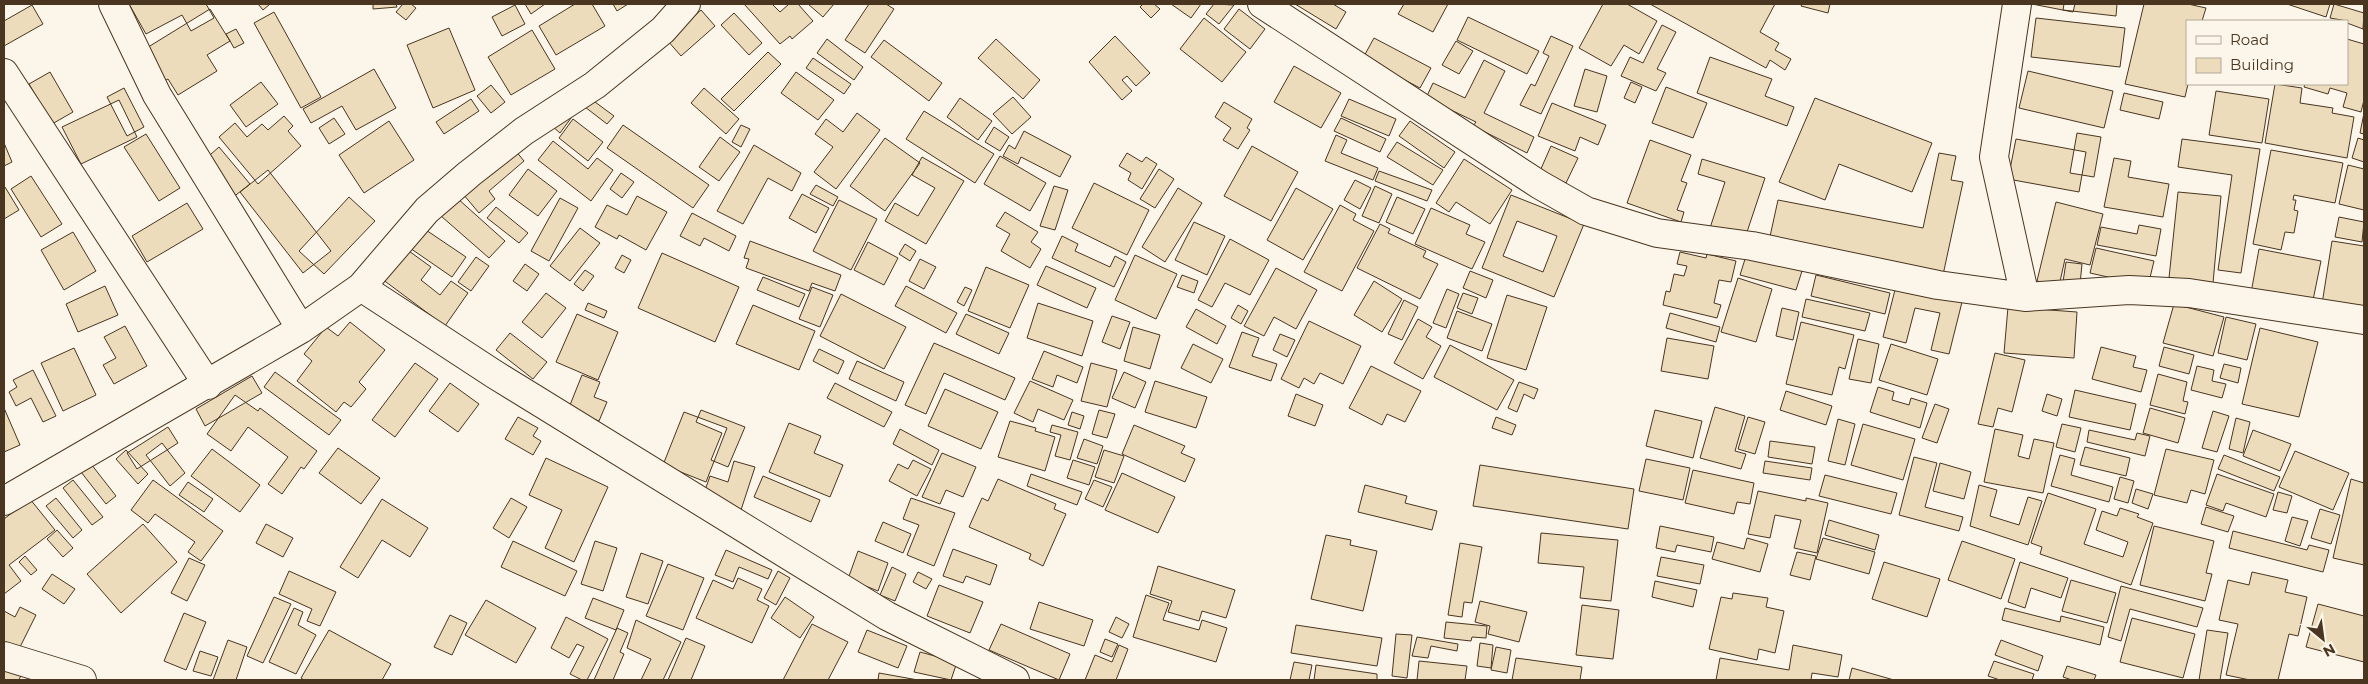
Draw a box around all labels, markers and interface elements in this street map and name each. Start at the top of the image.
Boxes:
legend [2186,20,2348,85]
text: Road [2230,30,2269,49]
text: Building [2230,55,2294,74]
north arrow [2298,614,2348,664]
text: N [2320,640,2339,661]

